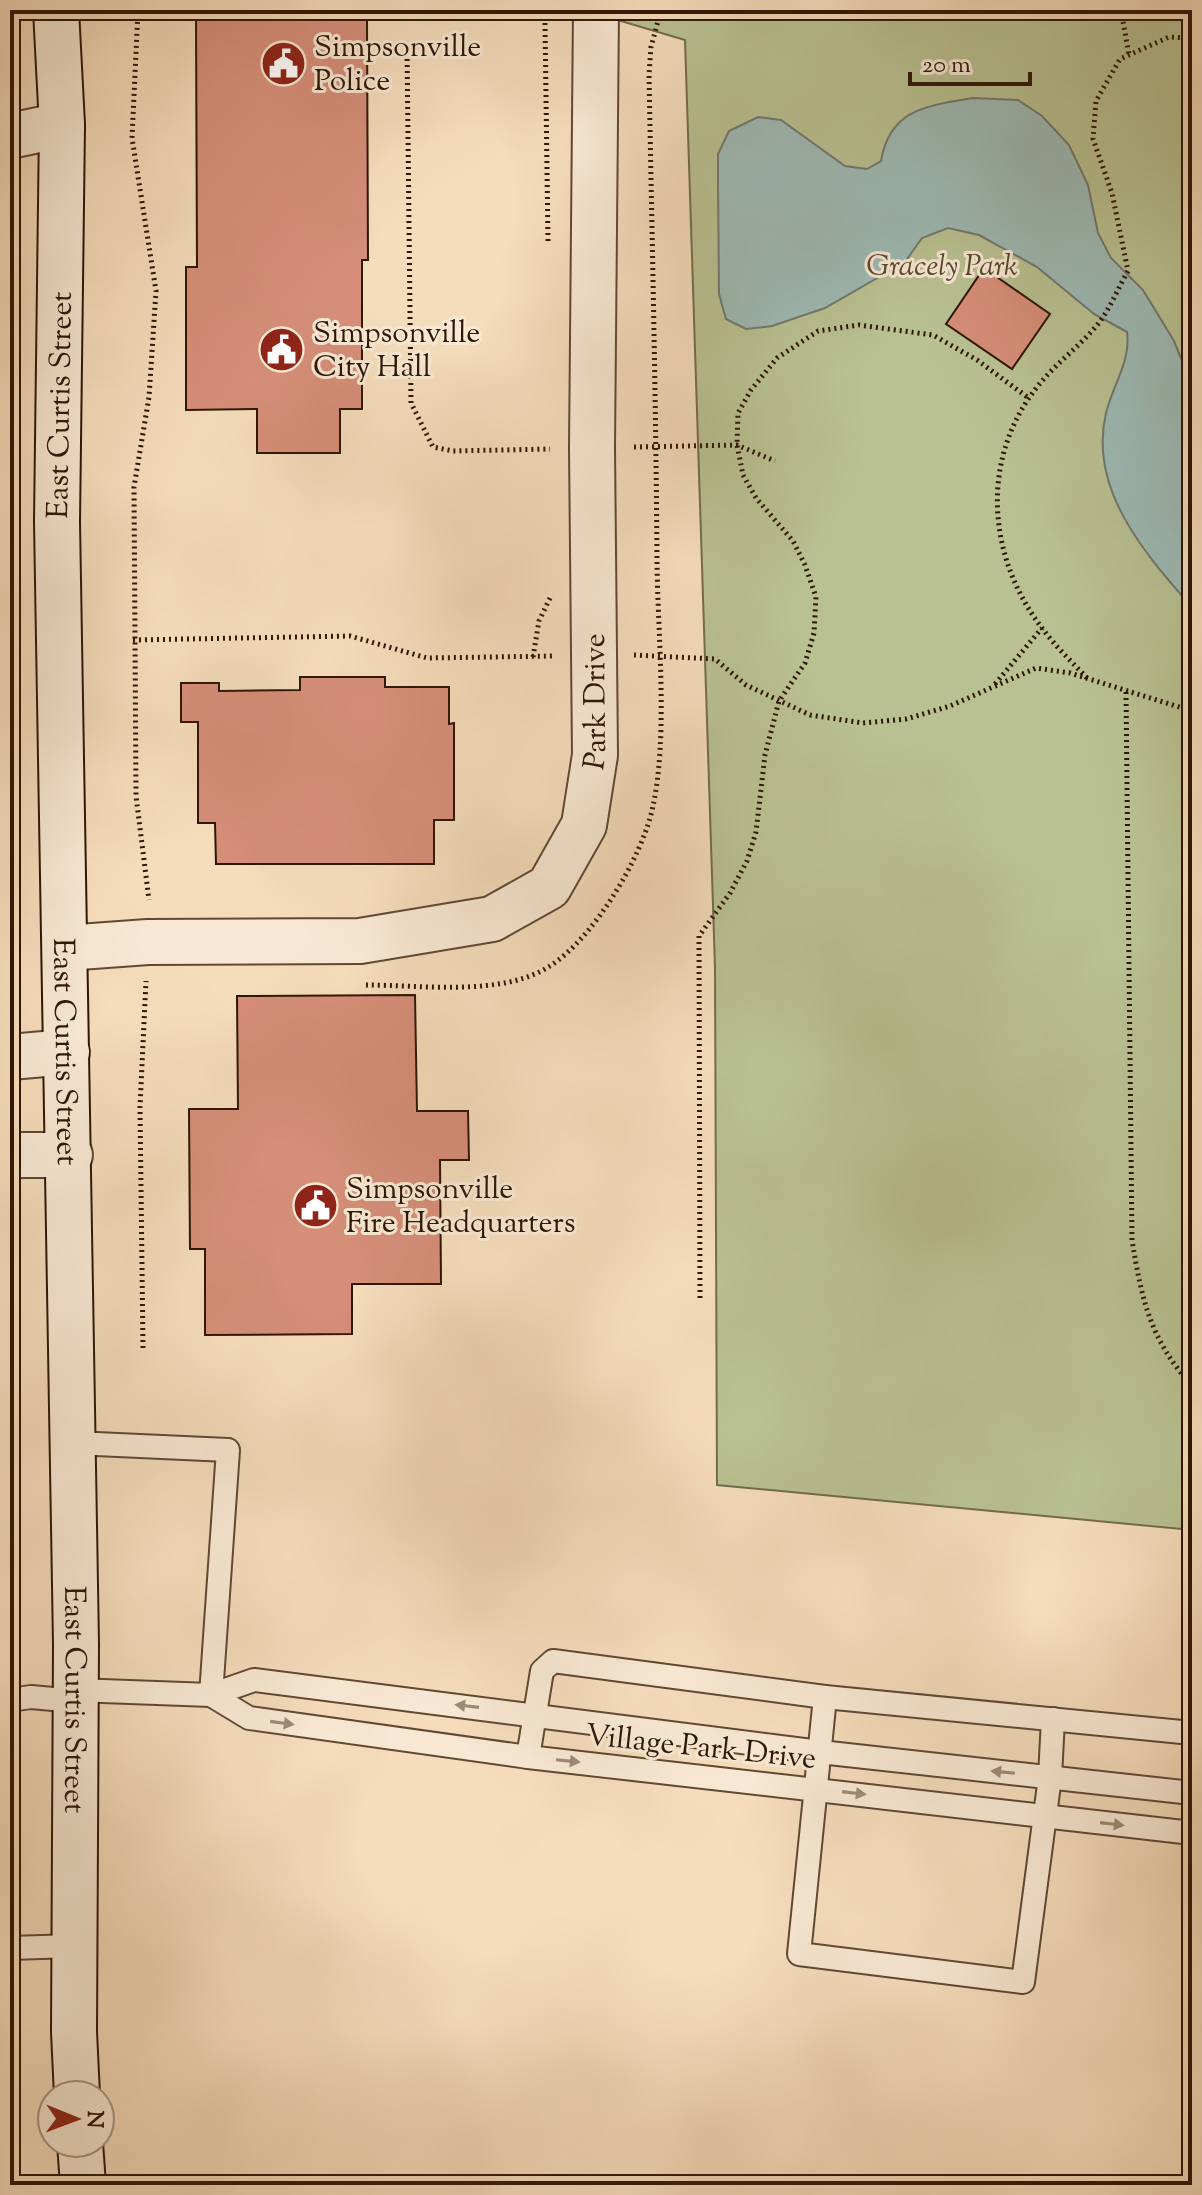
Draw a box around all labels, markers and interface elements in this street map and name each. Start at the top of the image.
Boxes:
place label: Simpsonville Police [314,27,481,104]
scale bar [910,36,1030,86]
public building icon: Simpsonville Police [259,39,307,87]
text: 20 m [922,49,971,83]
park label: Gracely Park [866,246,1018,289]
street label: East Curtis Street [38,291,85,519]
place label: Simpsonville City Hall [313,313,480,390]
public building icon: Simpsonville City Hall [258,325,306,373]
street label: Park Drive [574,633,619,773]
street label: East Curtis Street [40,938,87,1166]
place label: Simpsonville Fire Headquarters [346,1169,576,1246]
public building icon: Simpsonville Fire Headquarters [291,1181,339,1229]
street label: East Curtis Street [51,1586,95,1813]
one-way arrow [454,1700,479,1713]
street label: Village Park Drive [583,1715,818,1782]
one-way arrow [270,1717,295,1730]
one-way arrow [555,1755,580,1768]
one-way arrow [990,1766,1015,1779]
one-way arrow [842,1786,867,1799]
one-way arrow [1100,1817,1125,1830]
north arrow [36,2079,116,2159]
text: N [77,2110,109,2129]

